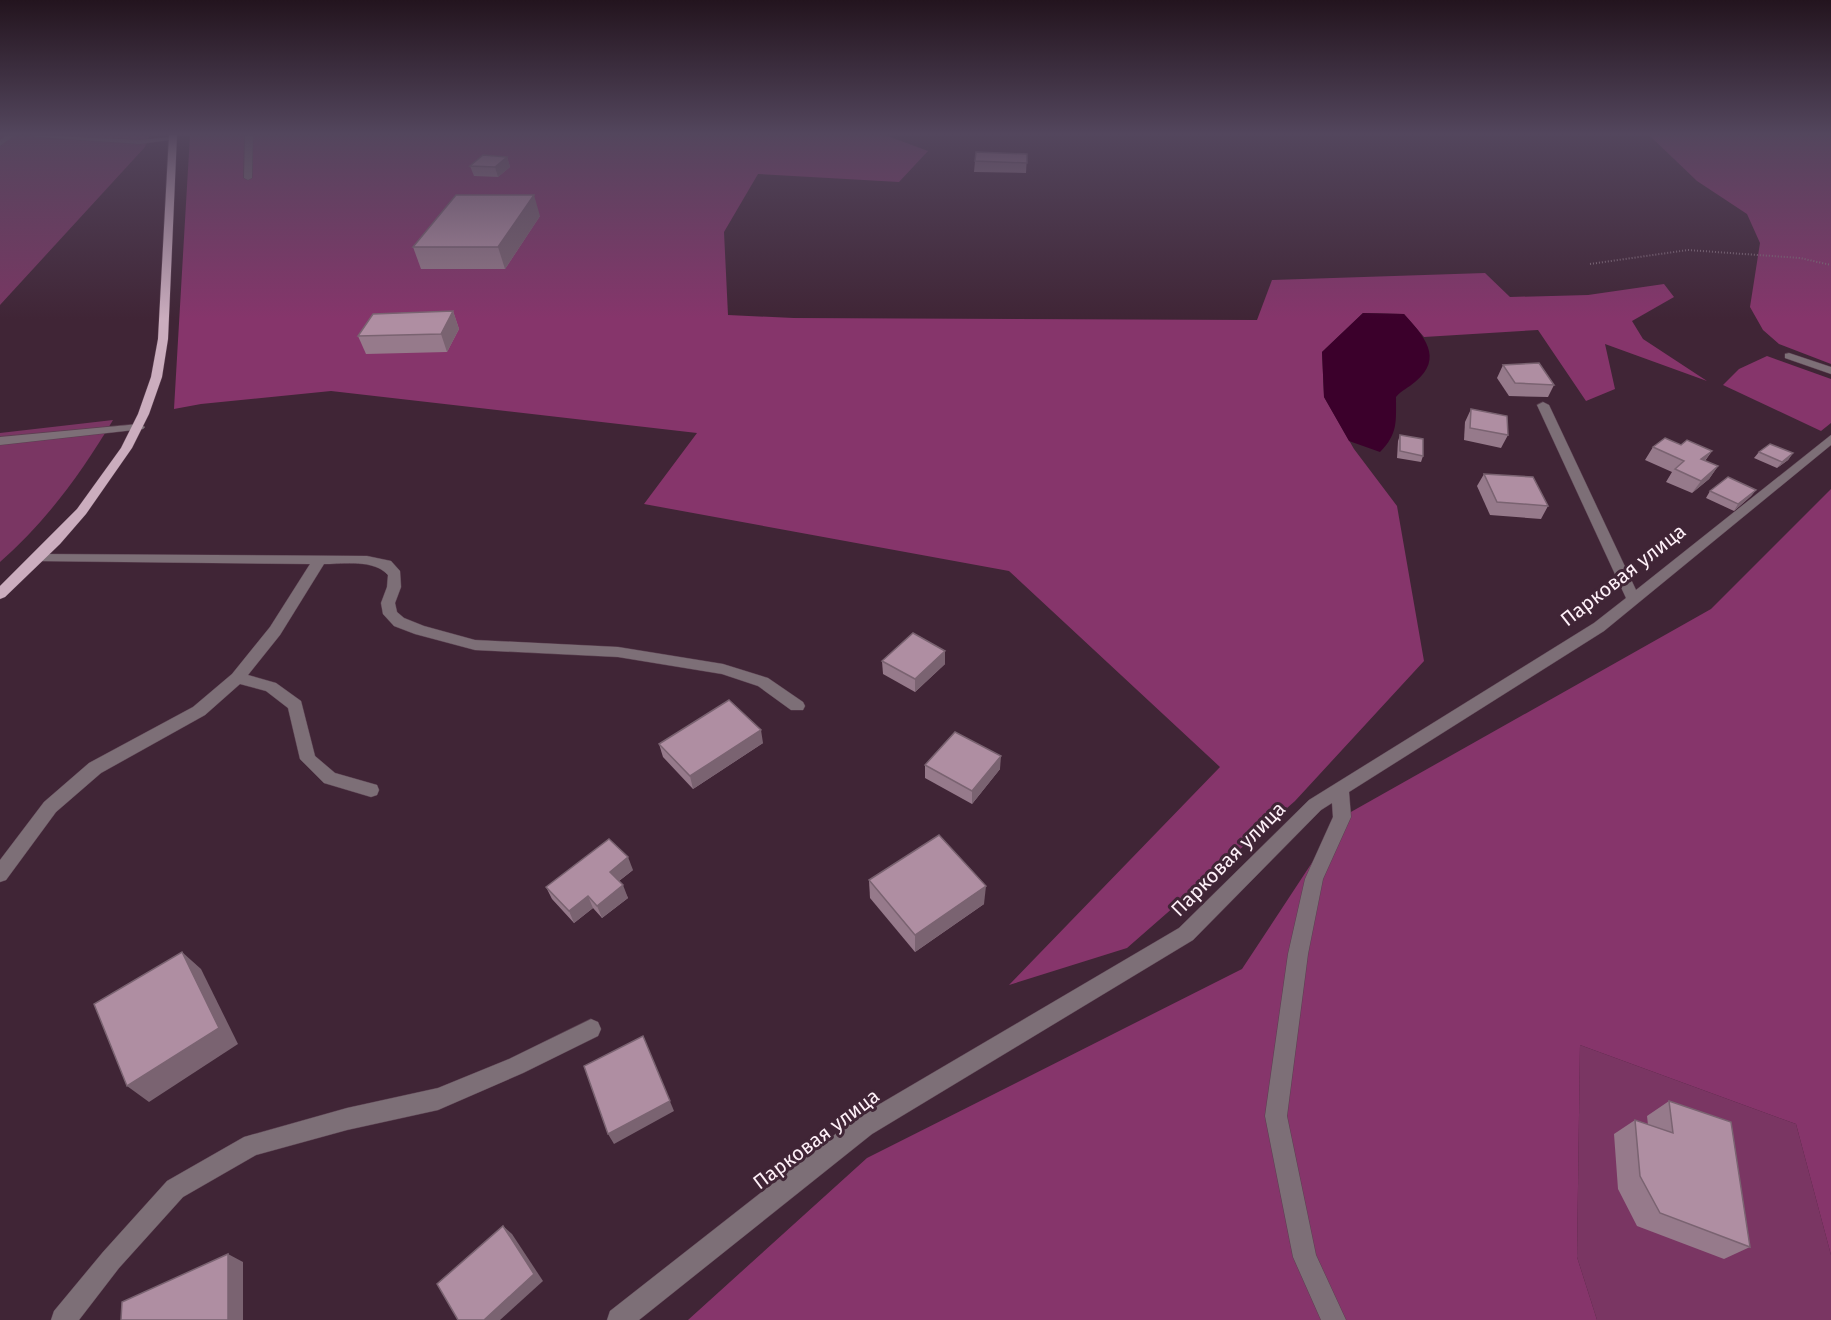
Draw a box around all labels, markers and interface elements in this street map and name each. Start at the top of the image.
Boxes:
street label: Парковая улица [1556,519,1690,631]
street label: Парковая улица [1166,797,1290,921]
street label: Парковая улица [748,1084,884,1194]

